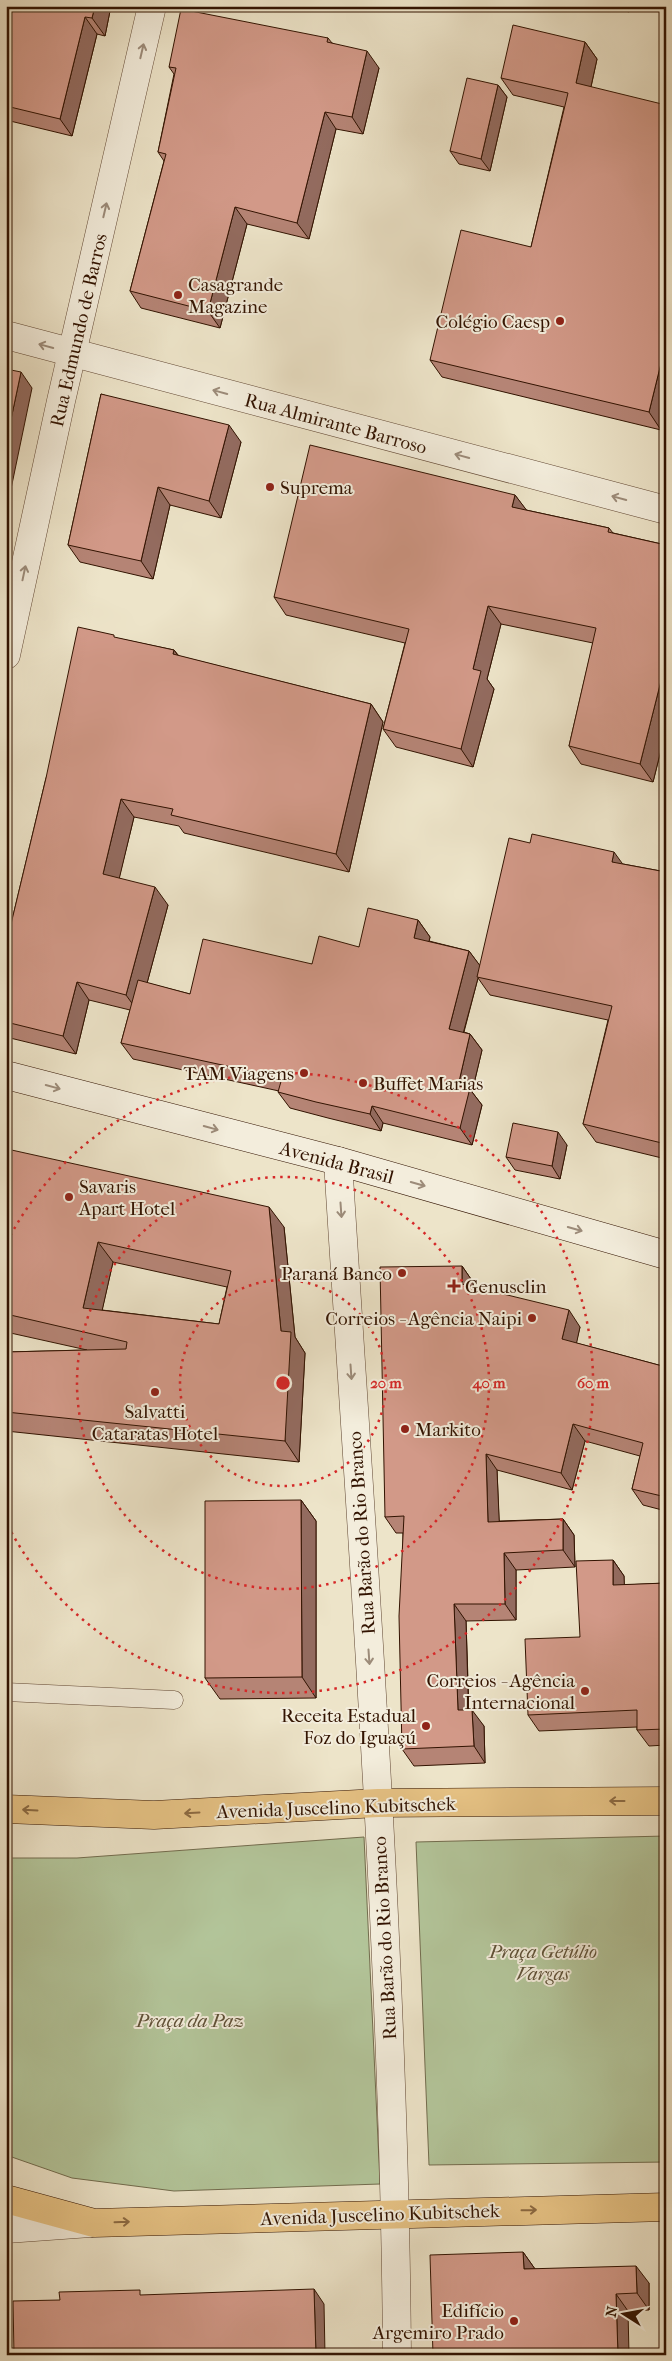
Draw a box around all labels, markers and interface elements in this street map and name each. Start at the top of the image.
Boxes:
one-way arrow [138,44,147,60]
one-way arrow [101,202,110,218]
street label: Rua Edmundo de Barros [46,231,112,429]
place label: Casagrande Magazine [188,274,283,318]
marker: Casagrande Magazine [172,289,184,301]
place label: Colégio Caesp [435,311,550,333]
marker: Colégio Caesp [554,315,566,327]
one-way arrow [38,341,54,350]
one-way arrow [212,387,228,396]
street label: Rua Almirante Barroso [242,389,430,459]
one-way arrow [454,451,470,460]
place label: Suprema [280,477,353,499]
marker: Suprema [264,481,276,493]
one-way arrow [611,493,627,502]
one-way arrow [20,566,29,582]
place label: TAM Viagens [184,1063,294,1085]
marker: TAM Viagens [298,1067,310,1079]
place label: Buffet Marias [373,1073,483,1095]
marker: Buffet Marias [357,1077,369,1089]
one-way arrow [45,1083,61,1093]
one-way arrow [202,1124,218,1133]
street label: Avenida Brasil [276,1137,396,1189]
place label: Savaris Apart Hotel [78,1176,175,1220]
one-way arrow [410,1180,426,1190]
marker: Savaris Apart Hotel [63,1191,75,1203]
one-way arrow [336,1202,345,1218]
one-way arrow [566,1224,582,1234]
place label: Paraná Banco [281,1263,392,1285]
marker: Paraná Banco [396,1267,408,1279]
place label: Genusclin [465,1276,547,1298]
marker: Genusclin [447,1279,461,1293]
place label: Correios - Agência Naipi [325,1308,522,1330]
marker: Correios - Agência Naipi [526,1312,538,1324]
one-way arrow [347,1364,356,1380]
centre of rings [274,1374,292,1392]
text: 20 m [370,1374,402,1392]
text: 40 m [472,1374,506,1392]
text: 60 m [577,1374,610,1392]
marker: Salvatti Cataratas Hotel [149,1386,161,1398]
place label: Salvatti Cataratas Hotel [92,1401,218,1445]
place label: Markito [415,1419,481,1441]
marker: Markito [399,1423,411,1435]
street label: Rua Barão do Rio Branco [344,1430,380,1635]
one-way arrow [364,1648,373,1664]
place label: Correios - Agência Internacional [426,1670,575,1714]
marker: Correios - Agência Internacional [579,1685,591,1697]
place label: Receita Estadual Foz do Iguaçú [281,1705,416,1749]
marker: Receita Estadual Foz do Iguaçú [420,1720,432,1732]
street label: Avenida Juscelino Kubitschek [215,1793,456,1823]
one-way arrow [609,1796,626,1806]
one-way arrow [22,1805,38,1814]
one-way arrow [185,1809,201,1818]
street label: Rua Barão do Rio Branco [369,1835,401,2040]
park label: Praça Getúlio Vargas [488,1941,597,1985]
park label: Praça da Paz [135,2010,244,2032]
street label: Avenida Juscelino Kubitschek [259,2200,500,2230]
one-way arrow [520,2205,537,2215]
one-way arrow [114,2217,130,2227]
north arrow [600,2288,650,2338]
place label: Edifício Argemiro Prado [372,2300,504,2344]
text: N [602,2304,621,2318]
marker: Edifício Argemiro Prado [508,2315,520,2327]

